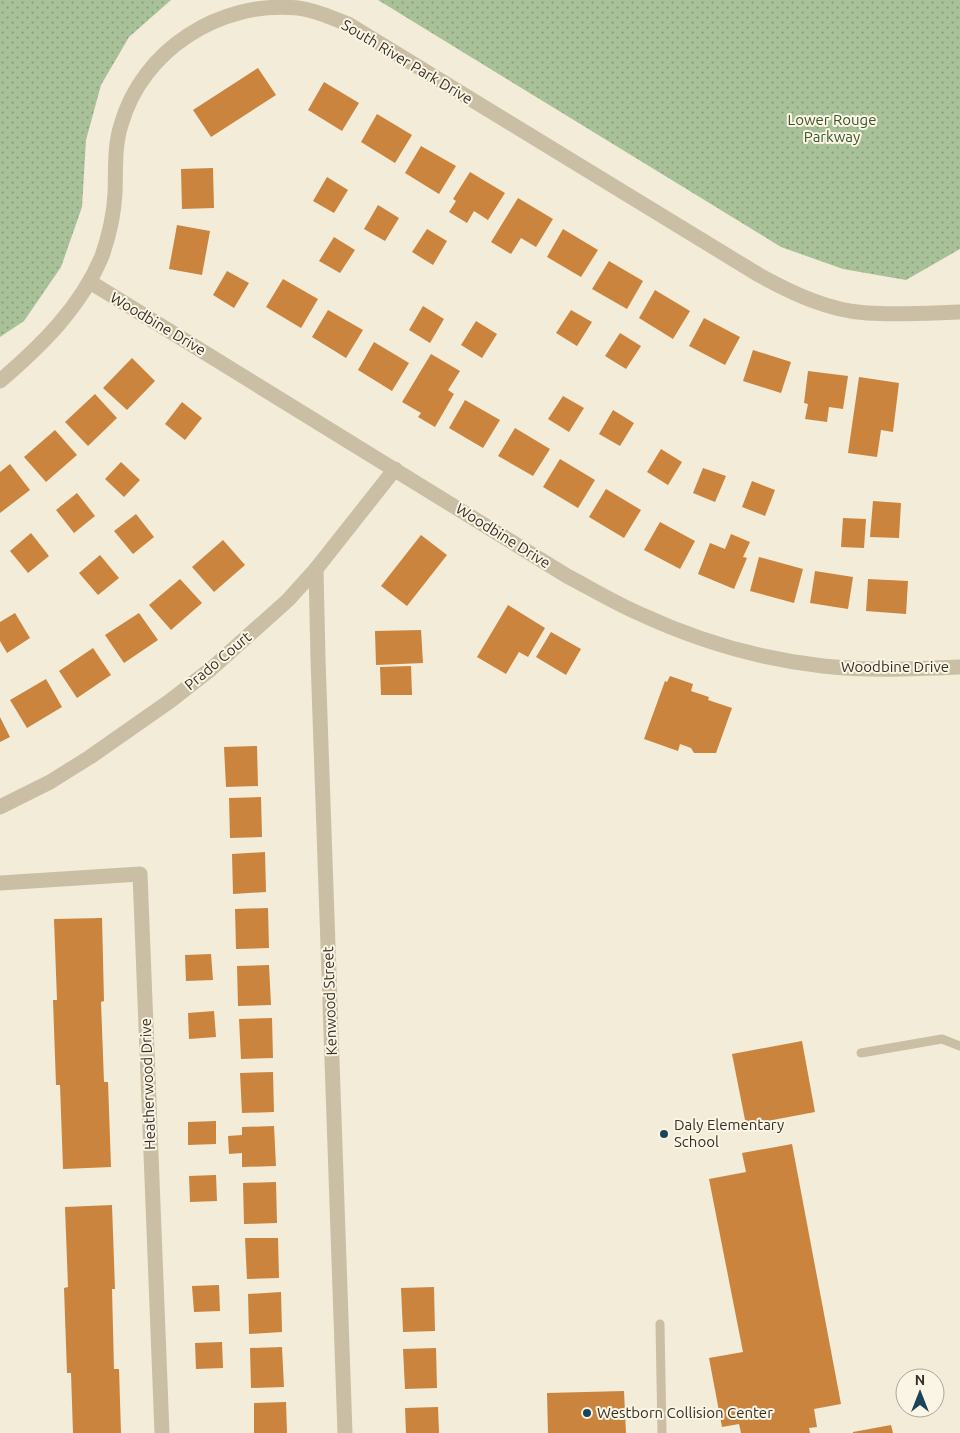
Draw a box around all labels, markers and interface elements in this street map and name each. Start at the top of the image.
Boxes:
street label: South River Park Drive [339,16,476,107]
park label: Lower Rouge Parkway [788,111,876,145]
street label: Woodbine Drive [108,288,209,359]
street label: Woodbine Drive [453,500,554,571]
street label: Prado Court [181,628,254,693]
street label: Woodbine Drive [841,658,949,675]
street label: Kenwood Street [319,946,340,1056]
street label: Heatherwood Drive [137,1018,158,1150]
place label: Daly Elementary School [674,1116,784,1150]
marker: Daly Elementary School [658,1128,670,1140]
north arrow [895,1368,945,1418]
text: N [915,1372,925,1388]
place label: Westborn Collision Center [597,1404,773,1421]
marker: Westborn Collision Center [581,1407,593,1419]

